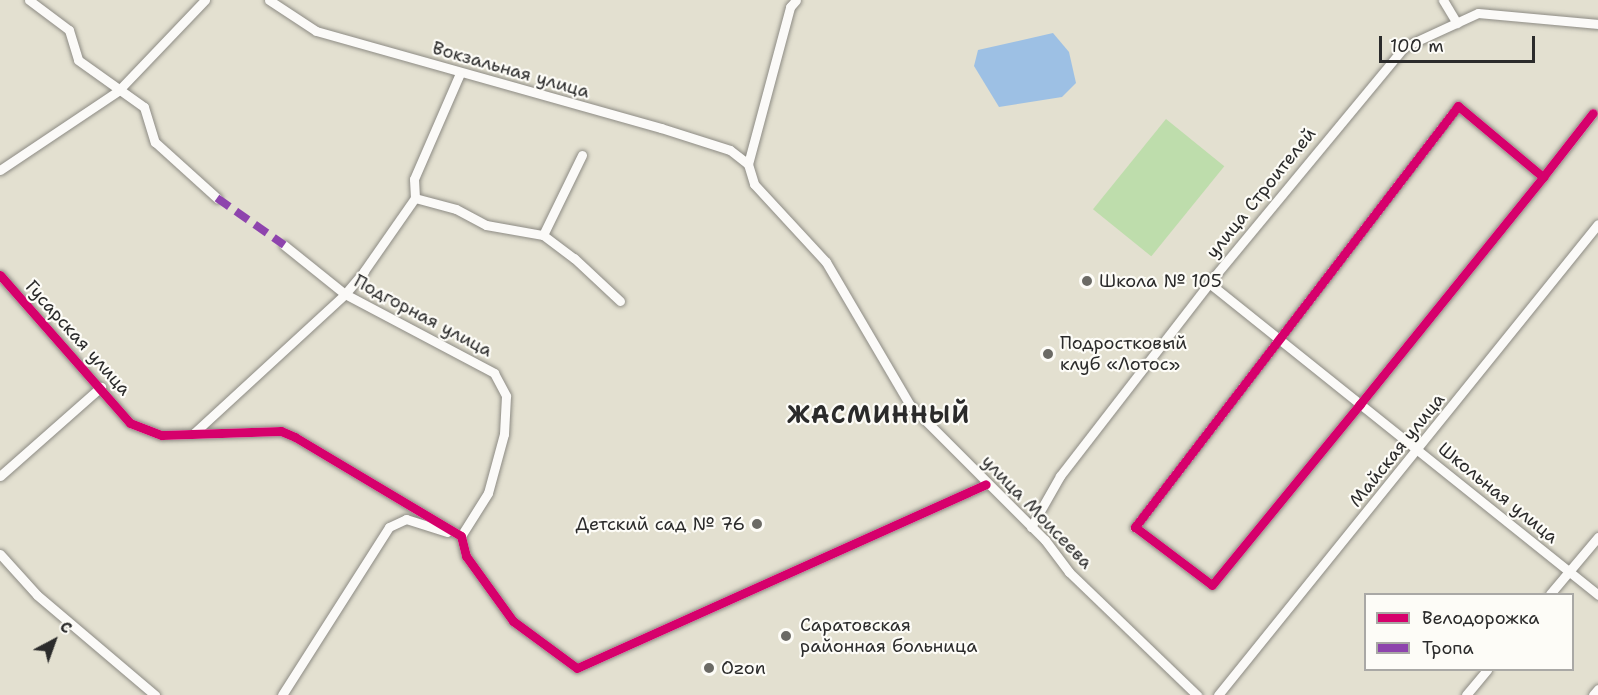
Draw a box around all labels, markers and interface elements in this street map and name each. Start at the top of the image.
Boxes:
scale bar [1382,24,1538,62]
text: 100 m [1390,34,1444,58]
street label: Вокзальная улица [430,37,592,103]
street label: улица Строителей [1202,123,1320,263]
street label: Подгорная улица [350,270,496,362]
place label: Школа № 105 [1099,270,1222,292]
marker: Школа № 105 [1080,274,1094,288]
street label: Гусарская улица [21,276,135,400]
place label: Подростковый клуб «Лотос» [1060,333,1187,376]
marker: Подростковый клуб «Лотос» [1041,347,1055,361]
street label: Майская улица [1345,389,1449,511]
district label: ЖАСМИННЫЙ [787,402,971,430]
street label: Школьная улица [1434,438,1562,548]
street label: улица Моисеева [977,451,1097,573]
place label: Детский сад № 76 [576,513,745,535]
marker: Детский сад № 76 [750,517,764,531]
legend [1364,593,1574,671]
text: Велодорожка [1422,606,1540,630]
north arrow [24,611,84,671]
place label: Саратовская районная больница [800,615,977,658]
text: С [56,616,77,638]
marker: Саратовская районная больница [777,627,795,645]
text: Тропа [1422,636,1474,660]
place label: Ozon [721,657,766,679]
marker: Ozon [702,661,716,675]

